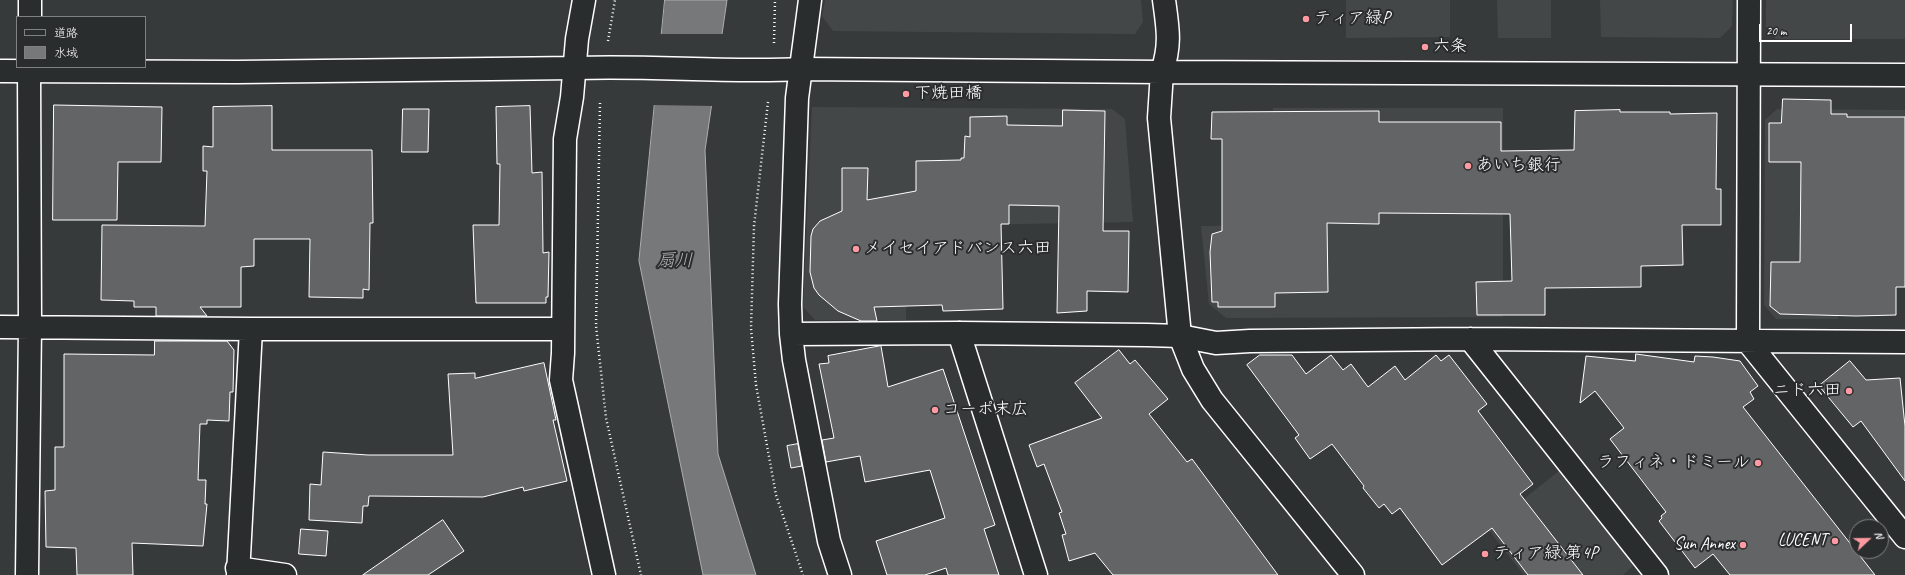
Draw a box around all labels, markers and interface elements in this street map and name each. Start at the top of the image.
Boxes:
place label: ティア緑P [1314,9,1390,29]
marker: ティア緑P [1301,14,1311,24]
legend [16,16,146,68]
scale bar [1761,16,1854,42]
text: 20 m [1766,23,1786,39]
text: 道路 [54,25,78,41]
place label: 六条 [1433,37,1467,57]
marker: 六条 [1420,42,1430,52]
text: 水域 [54,45,78,61]
place label: 下焼田橋 [914,84,982,104]
marker: 下焼田橋 [901,89,911,99]
place label: あいち銀行 [1476,156,1561,176]
marker: あいち銀行 [1463,161,1473,171]
place label: メイセイアドバンス六田 [864,239,1051,259]
marker: メイセイアドバンス六田 [851,244,861,254]
water label: 扇川 [657,250,693,272]
place label: ニド六田 [1773,381,1841,401]
marker: ニド六田 [1844,386,1854,396]
place label: コーポ末広 [943,400,1028,420]
marker: コーポ末広 [930,405,940,415]
place label: ラフィネ・ドミール [1597,453,1750,473]
marker: ラフィネ・ドミール [1753,458,1763,468]
north arrow [1849,519,1889,559]
text: N [1871,529,1887,541]
place label: LUCENT [1778,531,1827,551]
place label: Sun Annex [1674,535,1735,555]
marker: LUCENT [1830,536,1840,546]
marker: Sun Annex [1738,540,1748,550]
place label: ティア緑 第4P [1493,544,1598,564]
marker: ティア緑 第4P [1480,549,1490,559]

